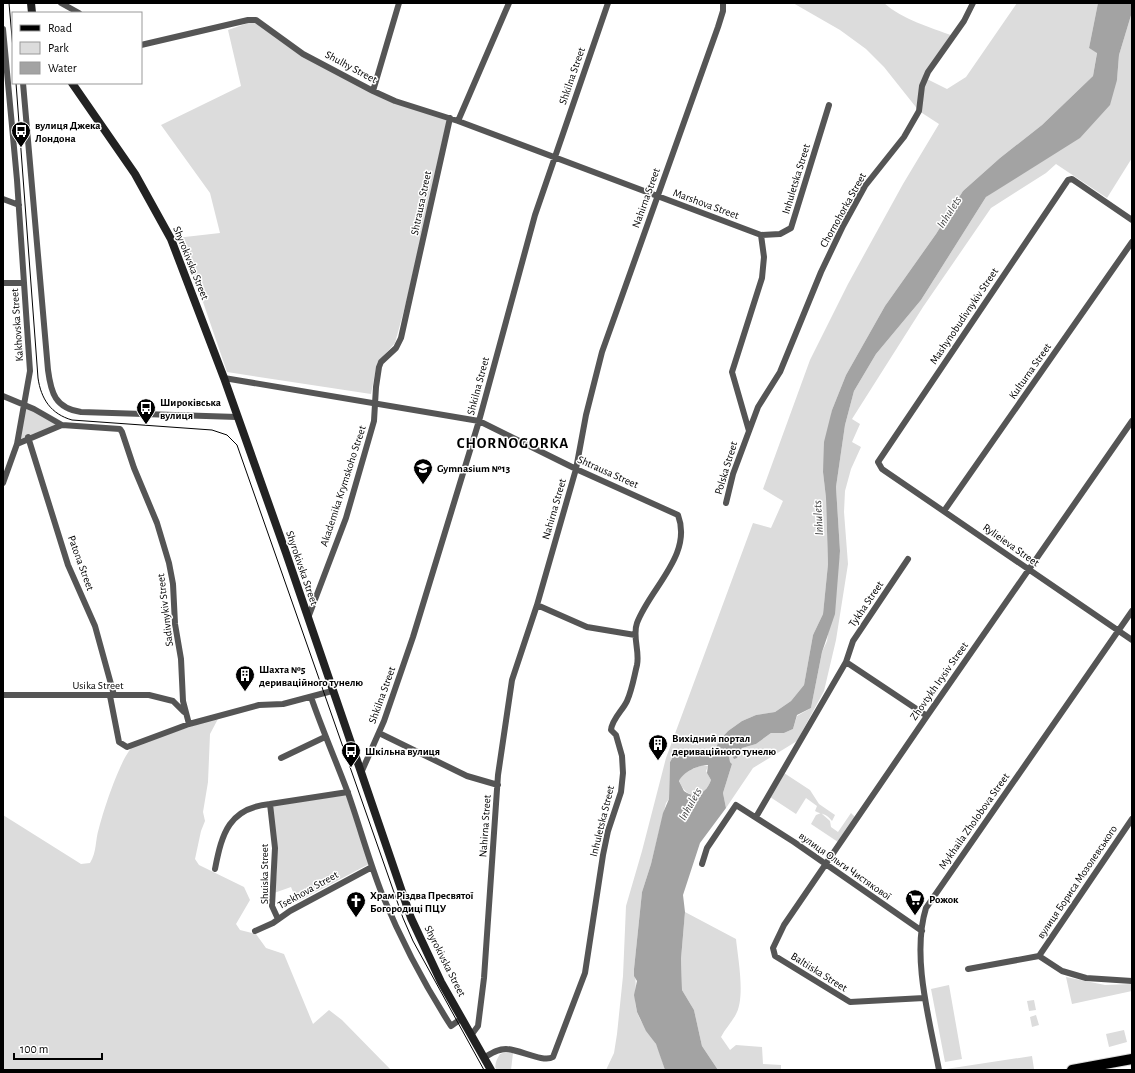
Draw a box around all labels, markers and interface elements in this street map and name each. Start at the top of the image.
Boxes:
legend [12,12,142,84]
text: Road [48,22,72,34]
text: Park [48,42,69,54]
street label: Shkilna Street [557,46,587,106]
street label: Shulhy Street [323,49,379,85]
text: Water [48,62,77,74]
bus stop icon: вулиця Джека Лондона [10,120,32,148]
place label: вулиця Джека Лондона [35,120,101,144]
street label: Inhuletska Street [780,142,812,215]
street label: Nahirna Street [630,166,662,229]
street label: Shtrausa Street [409,169,433,236]
street label: Chornohorka Street [818,170,868,249]
street label: Marshova Street [672,187,741,221]
water label: Inhulets [934,194,964,230]
street label: Shyrokivska Street [171,225,211,302]
street label: Mashynobudivnykiv Street [928,265,1001,366]
street label: Kakhovska Street [9,288,25,362]
street label: Kulturna Street [1007,341,1053,401]
street label: Shkilna Street [465,355,491,416]
bus stop icon: Широківська вулиця [135,397,157,425]
place label: Широківська вулиця [160,397,221,421]
street label: Akademika Krymskoho Street [318,424,368,548]
district label: CHORNOGORKA [457,436,569,451]
street label: Polska Street [713,440,739,496]
street label: Shtrausa Street [576,454,641,491]
school or university icon: Gymnasium №13 [412,457,434,485]
place label: Gymnasium №13 [437,463,510,474]
street label: Nahirna Street [540,477,568,541]
water label: Inhulets [811,500,825,536]
street label: Rylieieva Street [981,522,1042,569]
street label: Shyrokivska Street [284,529,320,607]
street label: Patona Street [66,534,96,592]
street label: Sadivnykiv Street [155,573,175,647]
street label: Tykha Street [847,579,886,629]
street label: Zhovtykh Irysiv Street [908,640,970,722]
building icon: Шахта №5 дериваційного тунелю [234,664,256,692]
place label: Шахта №5 дериваційного тунелю [259,664,363,688]
street label: Shkilna Street [367,665,398,725]
street label: Usika Street [72,680,124,691]
building icon: Вихідний портал дериваційного тунелю [647,733,669,761]
place label: Вихідний портал дериваційного тунелю [672,733,776,757]
bus stop icon: Шкільна вулиця [340,740,362,768]
place label: Шкільна вулиця [365,746,440,757]
street label: Mykhaila Zholobova Street [937,771,1012,871]
street label: Inhuletska Street [588,784,616,858]
water label: Inhulets [676,786,704,822]
street label: Nahirna Street [477,794,493,858]
street label: вулиця Бориса Мозолевського [1035,823,1119,941]
street label: вулиця Ольги Чистякової [797,830,893,902]
street label: Shuiska Street [259,843,270,904]
street label: Tsekhova Street [276,869,340,911]
supermarket icon: Рожок [904,888,926,916]
church icon: Храм Різдва Пресвятої Богородиці ПЦУ [345,890,367,918]
place label: Храм Різдва Пресвятої Богородиці ПЦУ [370,890,474,914]
place label: Рожок [929,894,959,905]
street label: Shyrokivska Street [422,924,468,999]
street label: Baltiiska Street [789,950,850,994]
scale bar [14,1035,102,1061]
text: 100 m [20,1043,48,1055]

